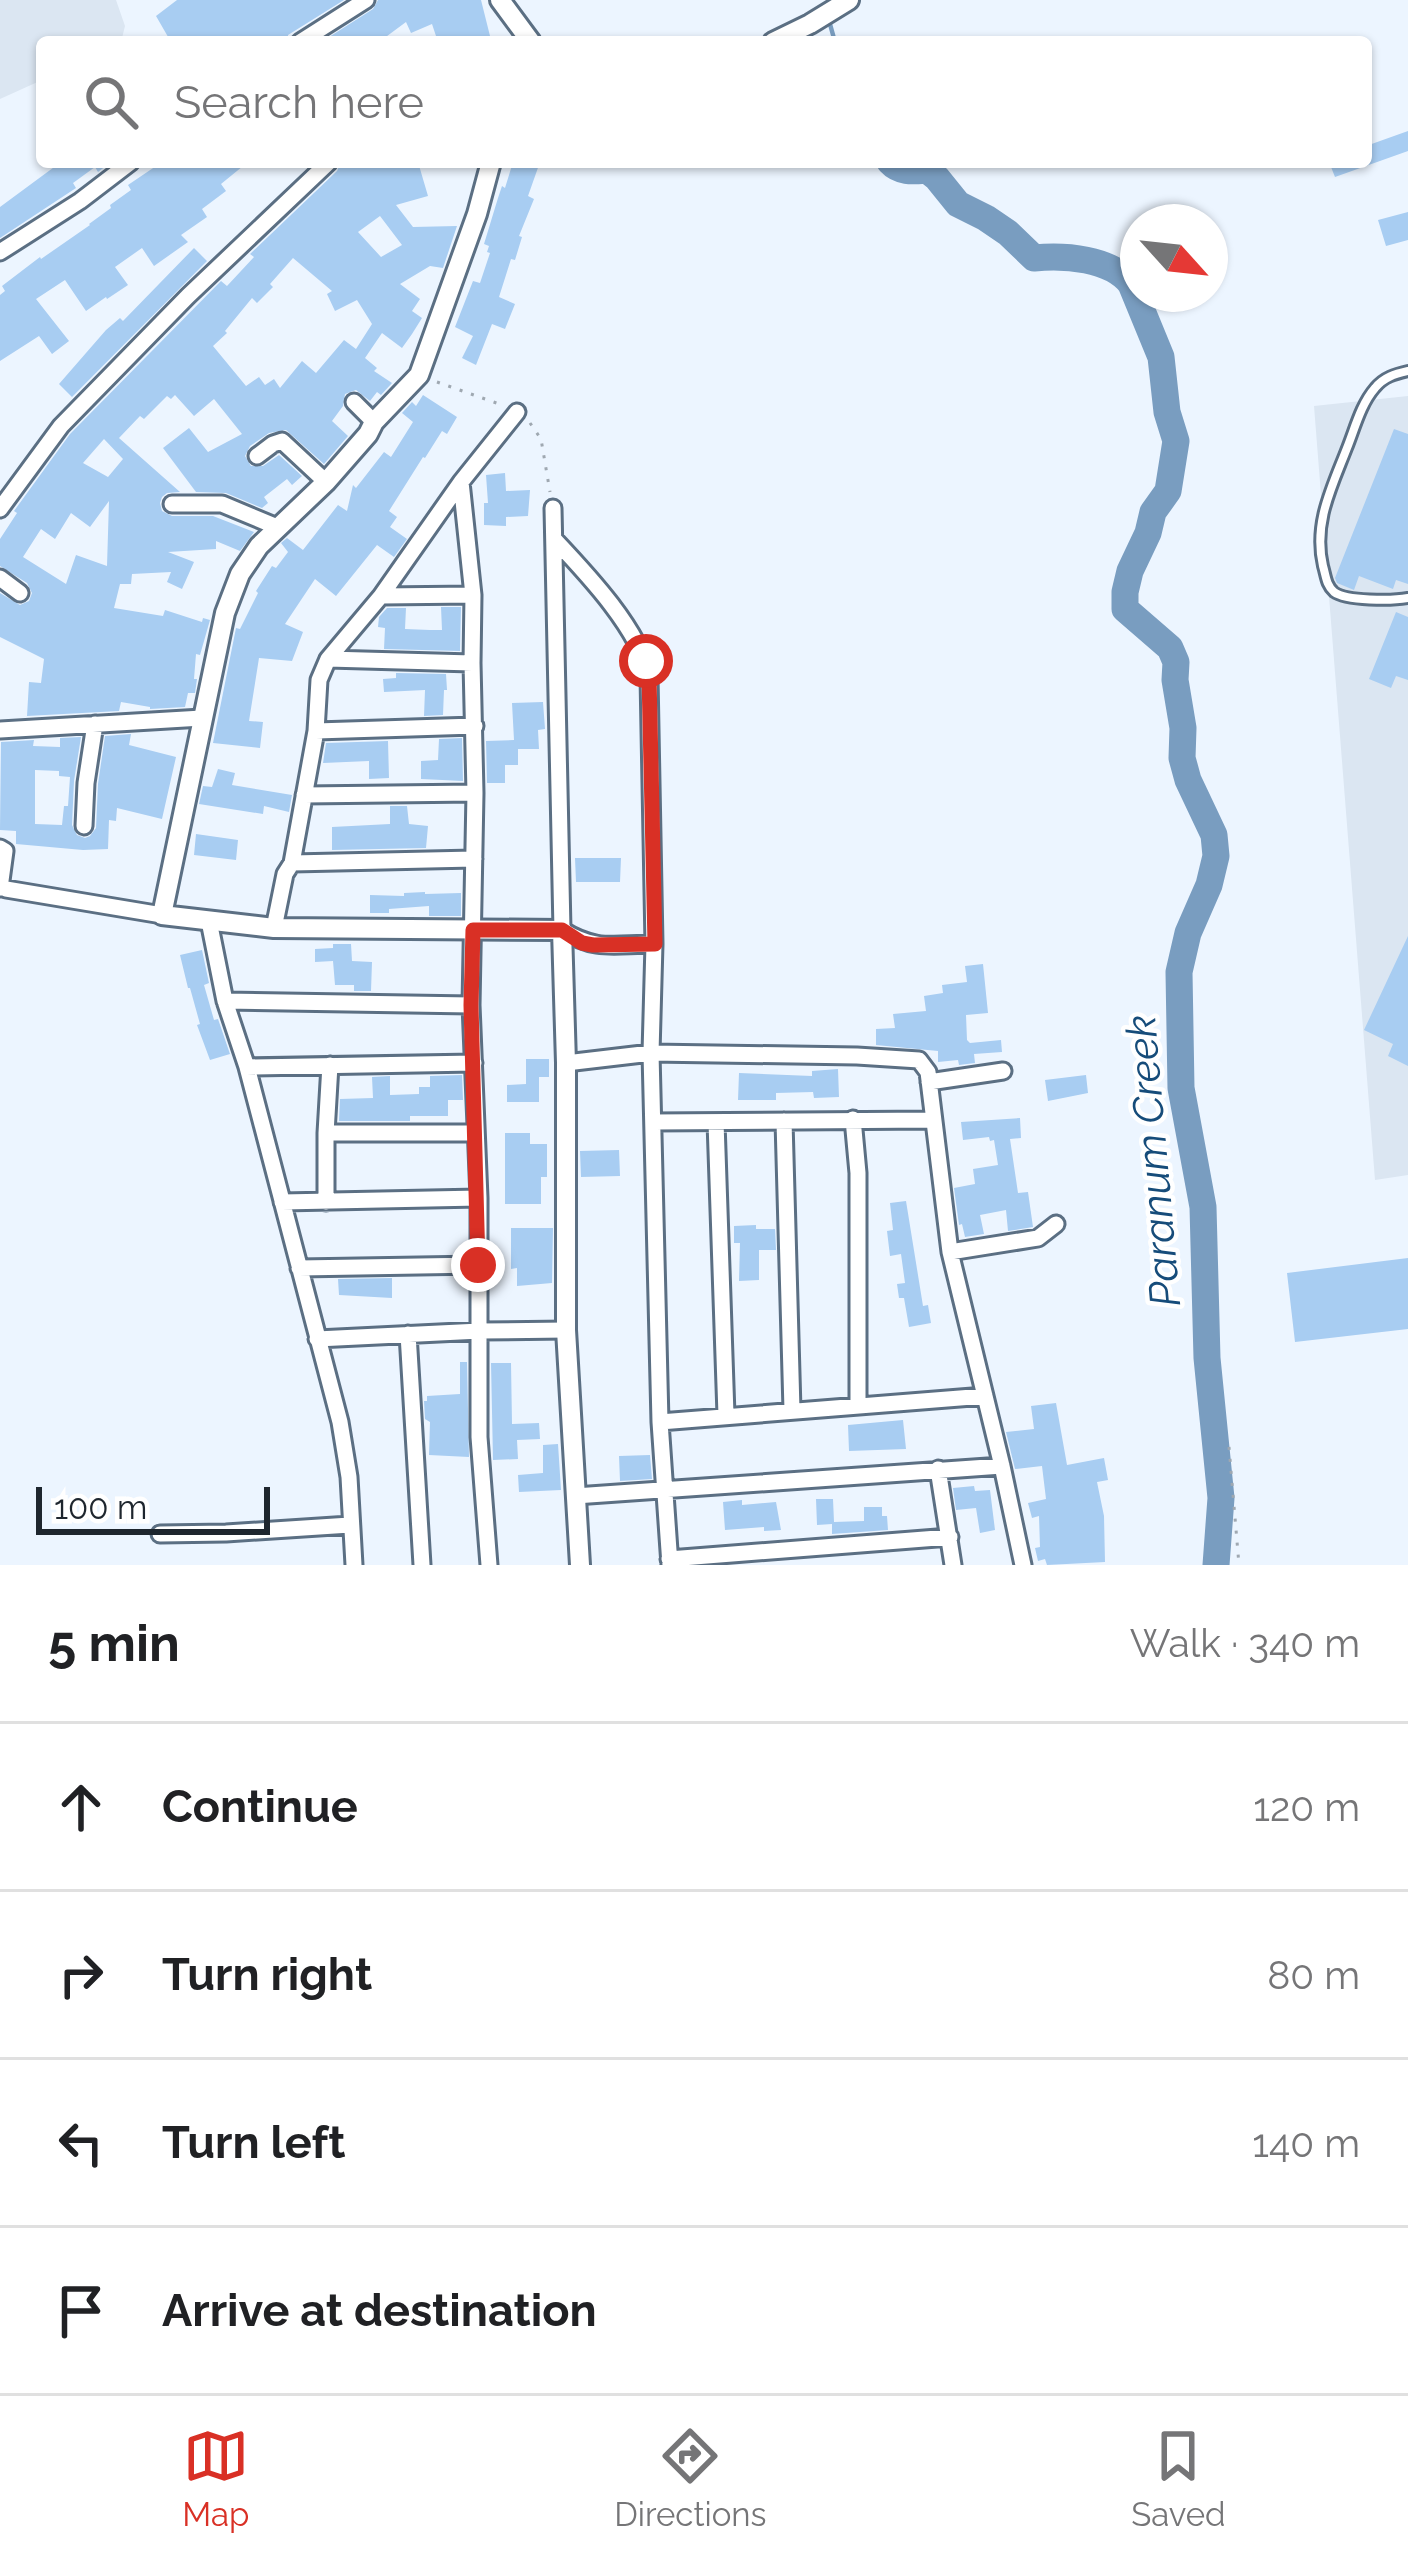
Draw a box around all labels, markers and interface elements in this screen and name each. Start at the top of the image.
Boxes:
search box [36,36,1372,168]
icon: search [78,69,144,135]
text: Search here [174,76,424,129]
north arrow [1120,204,1228,312]
route start [619,634,673,688]
water label: Paranum Creek [1116,1013,1190,1309]
route end [451,1238,505,1292]
scale bar [36,1481,270,1534]
text: 100 m [54,1488,147,1527]
text: 5 min [48,1613,180,1673]
text: Walk · 340 m [1130,1620,1360,1666]
icon: ahead [48,1774,114,1840]
text: Continue [162,1780,358,1833]
text: 120 m [1253,1784,1360,1830]
icon: right [48,1942,114,2008]
text: Turn right [162,1948,372,2001]
text: 80 m [1267,1952,1360,1998]
icon: left [48,2110,114,2176]
text: Turn left [162,2116,345,2169]
text: 140 m [1252,2120,1360,2166]
icon: arrive [48,2278,114,2344]
text: Arrive at destination [162,2284,597,2337]
tab: Map [182,2423,249,2534]
tab: Directions [614,2423,767,2534]
tab: Saved [1131,2423,1226,2534]

